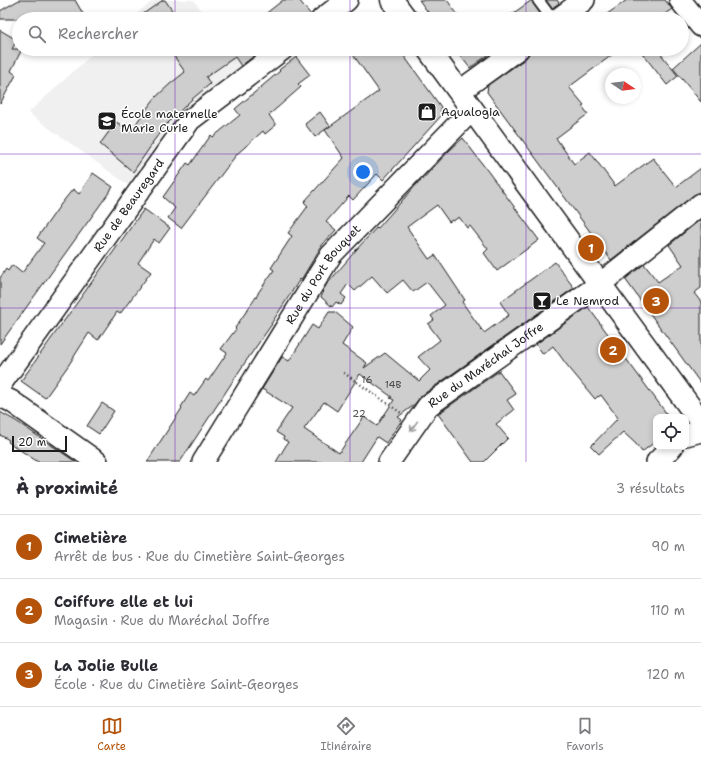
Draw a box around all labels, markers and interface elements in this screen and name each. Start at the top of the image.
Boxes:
search box [12,12,689,56]
icon: search [26,23,48,45]
text: Rechercher [58,24,139,44]
north arrow [605,68,641,104]
shop icon: Aqualogia [416,101,438,123]
place label: Aqualogia [441,104,500,120]
place label: École maternelle Marie Curie [121,106,218,136]
school or university icon: École maternelle Marie Curie [96,110,118,132]
street label: Rue de Beauregard [90,155,168,255]
your location [353,162,373,182]
street label: Rue du Port Bouquet [282,221,364,327]
pin: 1 [578,233,604,263]
pin: 3 [643,286,669,316]
bar icon: Le Nemrod [531,290,553,312]
place label: Le Nemrod [556,293,619,309]
street label: Rue du Maréchal Joffre [425,319,547,411]
pin: 2 [600,335,626,365]
house number: 16 [362,373,372,386]
house number: 14B [385,378,401,391]
house number: 22 [352,407,366,420]
map controls [653,414,689,450]
button: locate [653,414,689,450]
one-way arrow [410,420,418,431]
scale bar [12,434,67,453]
text: 20 m [18,435,46,450]
text: À proximité [16,477,118,499]
text: 3 résultats [616,480,685,497]
text: Cimetière [54,528,127,548]
text: 1 [26,538,32,555]
text: 90 m [651,538,685,555]
text: Arrêt de bus · Rue du Cimetière Saint-Georges [54,548,345,565]
text: Coiffure elle et lui [54,592,193,612]
text: 2 [24,602,34,619]
text: 110 m [650,602,685,619]
text: Magasin · Rue du Maréchal Joffre [54,612,270,629]
text: La Jolie Bulle [54,656,158,676]
text: 3 [24,666,34,683]
text: 120 m [647,666,685,683]
text: École · Rue du Cimetière Saint-Georges [54,676,299,693]
tab: Carte [97,715,126,754]
tab: Itinéraire [321,715,372,754]
tab: Favoris [566,715,604,754]

